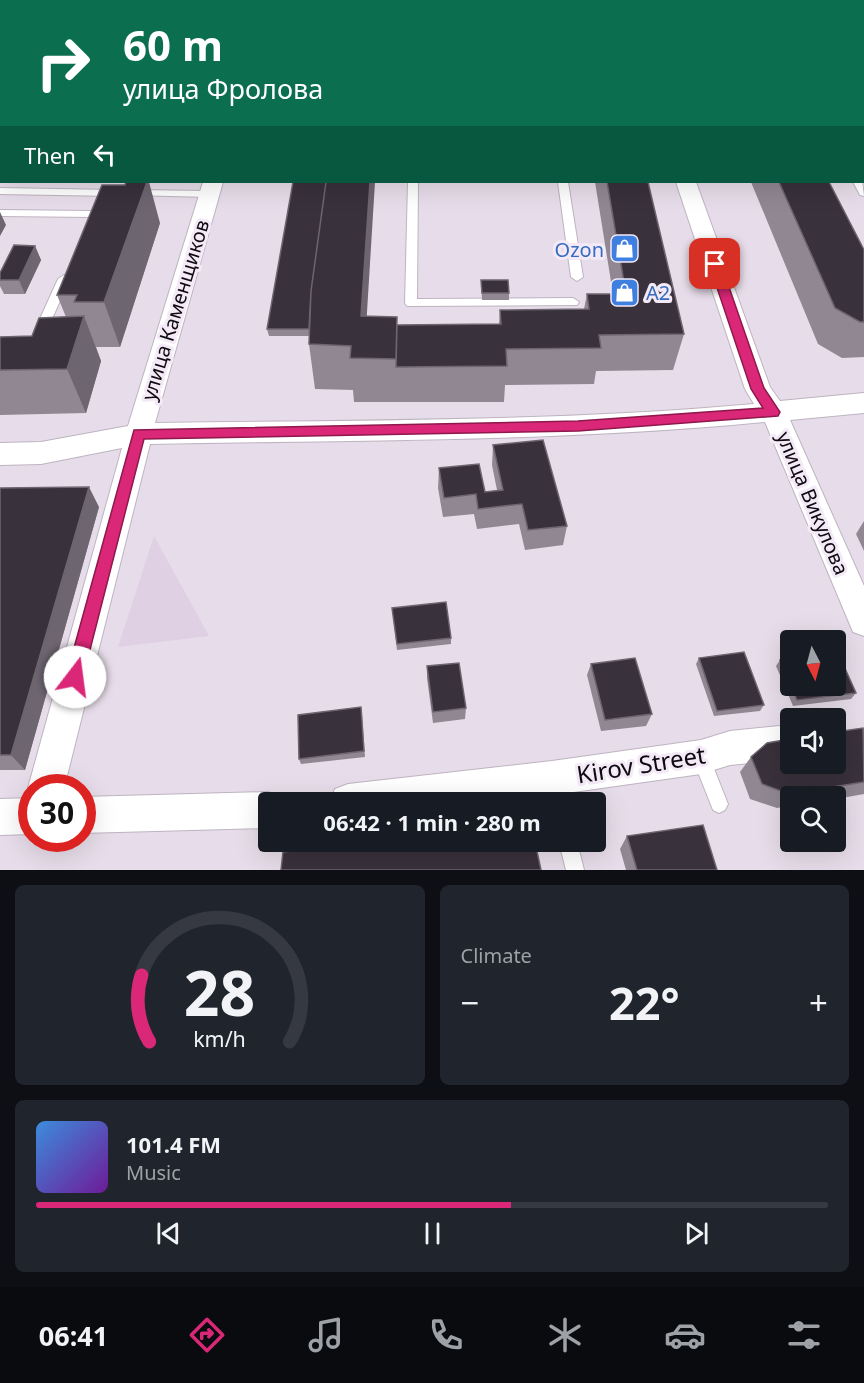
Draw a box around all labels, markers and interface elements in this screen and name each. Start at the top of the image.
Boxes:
text: 60 m [123,16,223,73]
icon: right [24,24,102,102]
text: улица Фролова [123,70,323,107]
icon: left [88,138,121,171]
text: Then [24,140,76,170]
street label: улица Каменщиков [135,216,215,404]
shop icon: Ozon [609,233,641,265]
place label: Ozon [555,236,604,263]
pin [689,238,740,289]
icon: arrive [698,247,731,280]
shop icon: А2 [609,276,641,308]
place label: А2 [646,279,670,306]
street label: улица Викулова [771,427,855,579]
north arrow [780,630,846,696]
map controls [780,630,846,852]
position arrow [43,645,107,709]
button: sound [780,708,846,774]
street label: Kirov Street [574,737,708,790]
speed limit sign: 30 [18,774,96,852]
button: search [780,786,846,852]
text: 06:42 · 1 min · 280 m [323,807,541,837]
text: Climate [461,942,532,969]
text: 28 [184,949,255,1034]
text: 22° [609,972,680,1033]
text: − [461,980,479,1025]
text: + [809,980,828,1025]
text: km/h [193,1024,246,1053]
text: 101.4 FM [126,1129,221,1159]
text: Music [126,1159,181,1186]
icon: previous [152,1217,185,1250]
icon: pause [416,1217,449,1250]
icon: next [680,1217,713,1250]
icon: directions [186,1314,228,1356]
icon: music [305,1314,347,1356]
icon: phone [425,1314,467,1356]
icon: climate [544,1314,586,1356]
icon: car [664,1314,706,1356]
icon: filters [783,1314,825,1356]
text: 06:41 [39,1317,108,1354]

